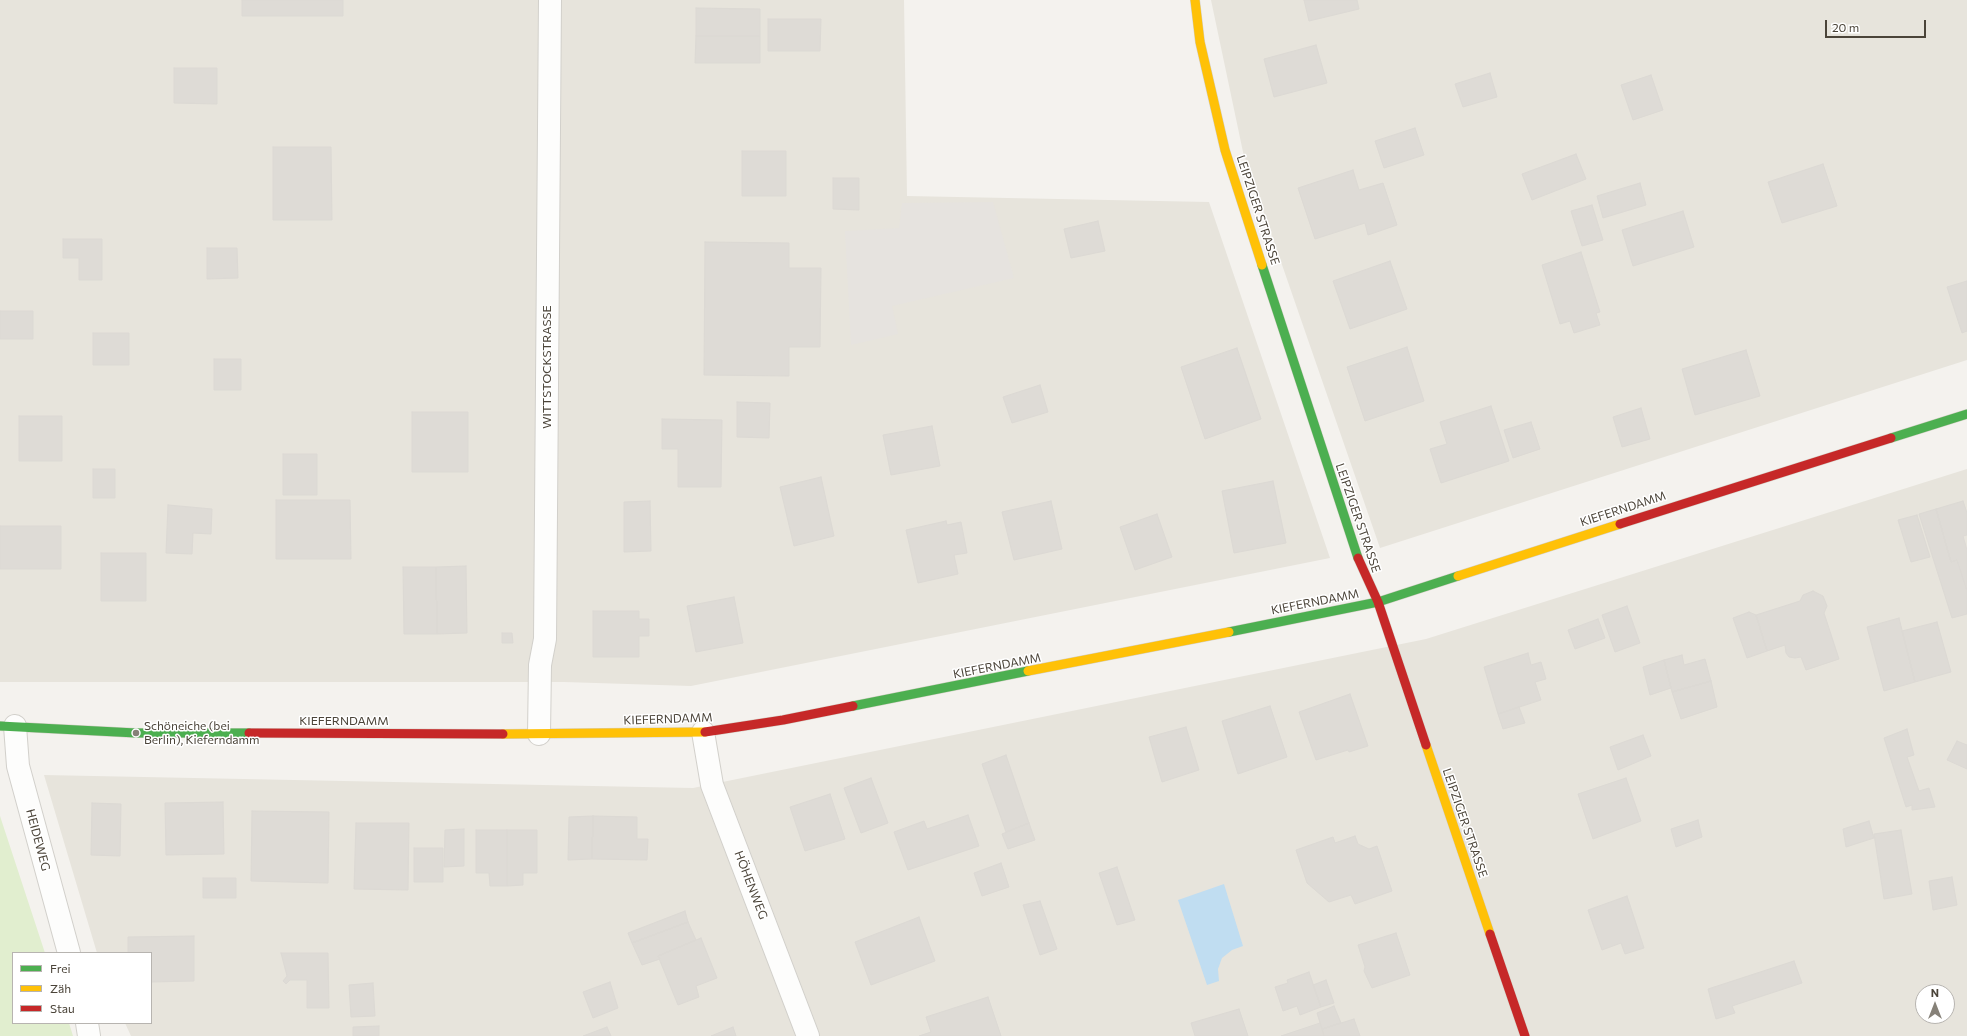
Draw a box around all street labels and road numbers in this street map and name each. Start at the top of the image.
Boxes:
street label: LEIPZIGER STRASSE [1233,153,1283,267]
street label: WITTSTOCKSTRASSE [540,305,554,429]
street label: LEIPZIGER STRASSE [1333,461,1383,575]
street label: KIEFERNDAMM [1578,488,1668,530]
street label: KIEFERNDAMM [1270,586,1360,618]
street label: KIEFERNDAMM [952,650,1042,682]
street label: KIEFERNDAMM [623,710,713,728]
street label: KIEFERNDAMM [299,714,389,728]
street label: LEIPZIGER STRASSE [1440,766,1490,880]
street label: HEIDEWEG [23,807,53,873]
street label: HÖHENWEG [731,849,771,921]

